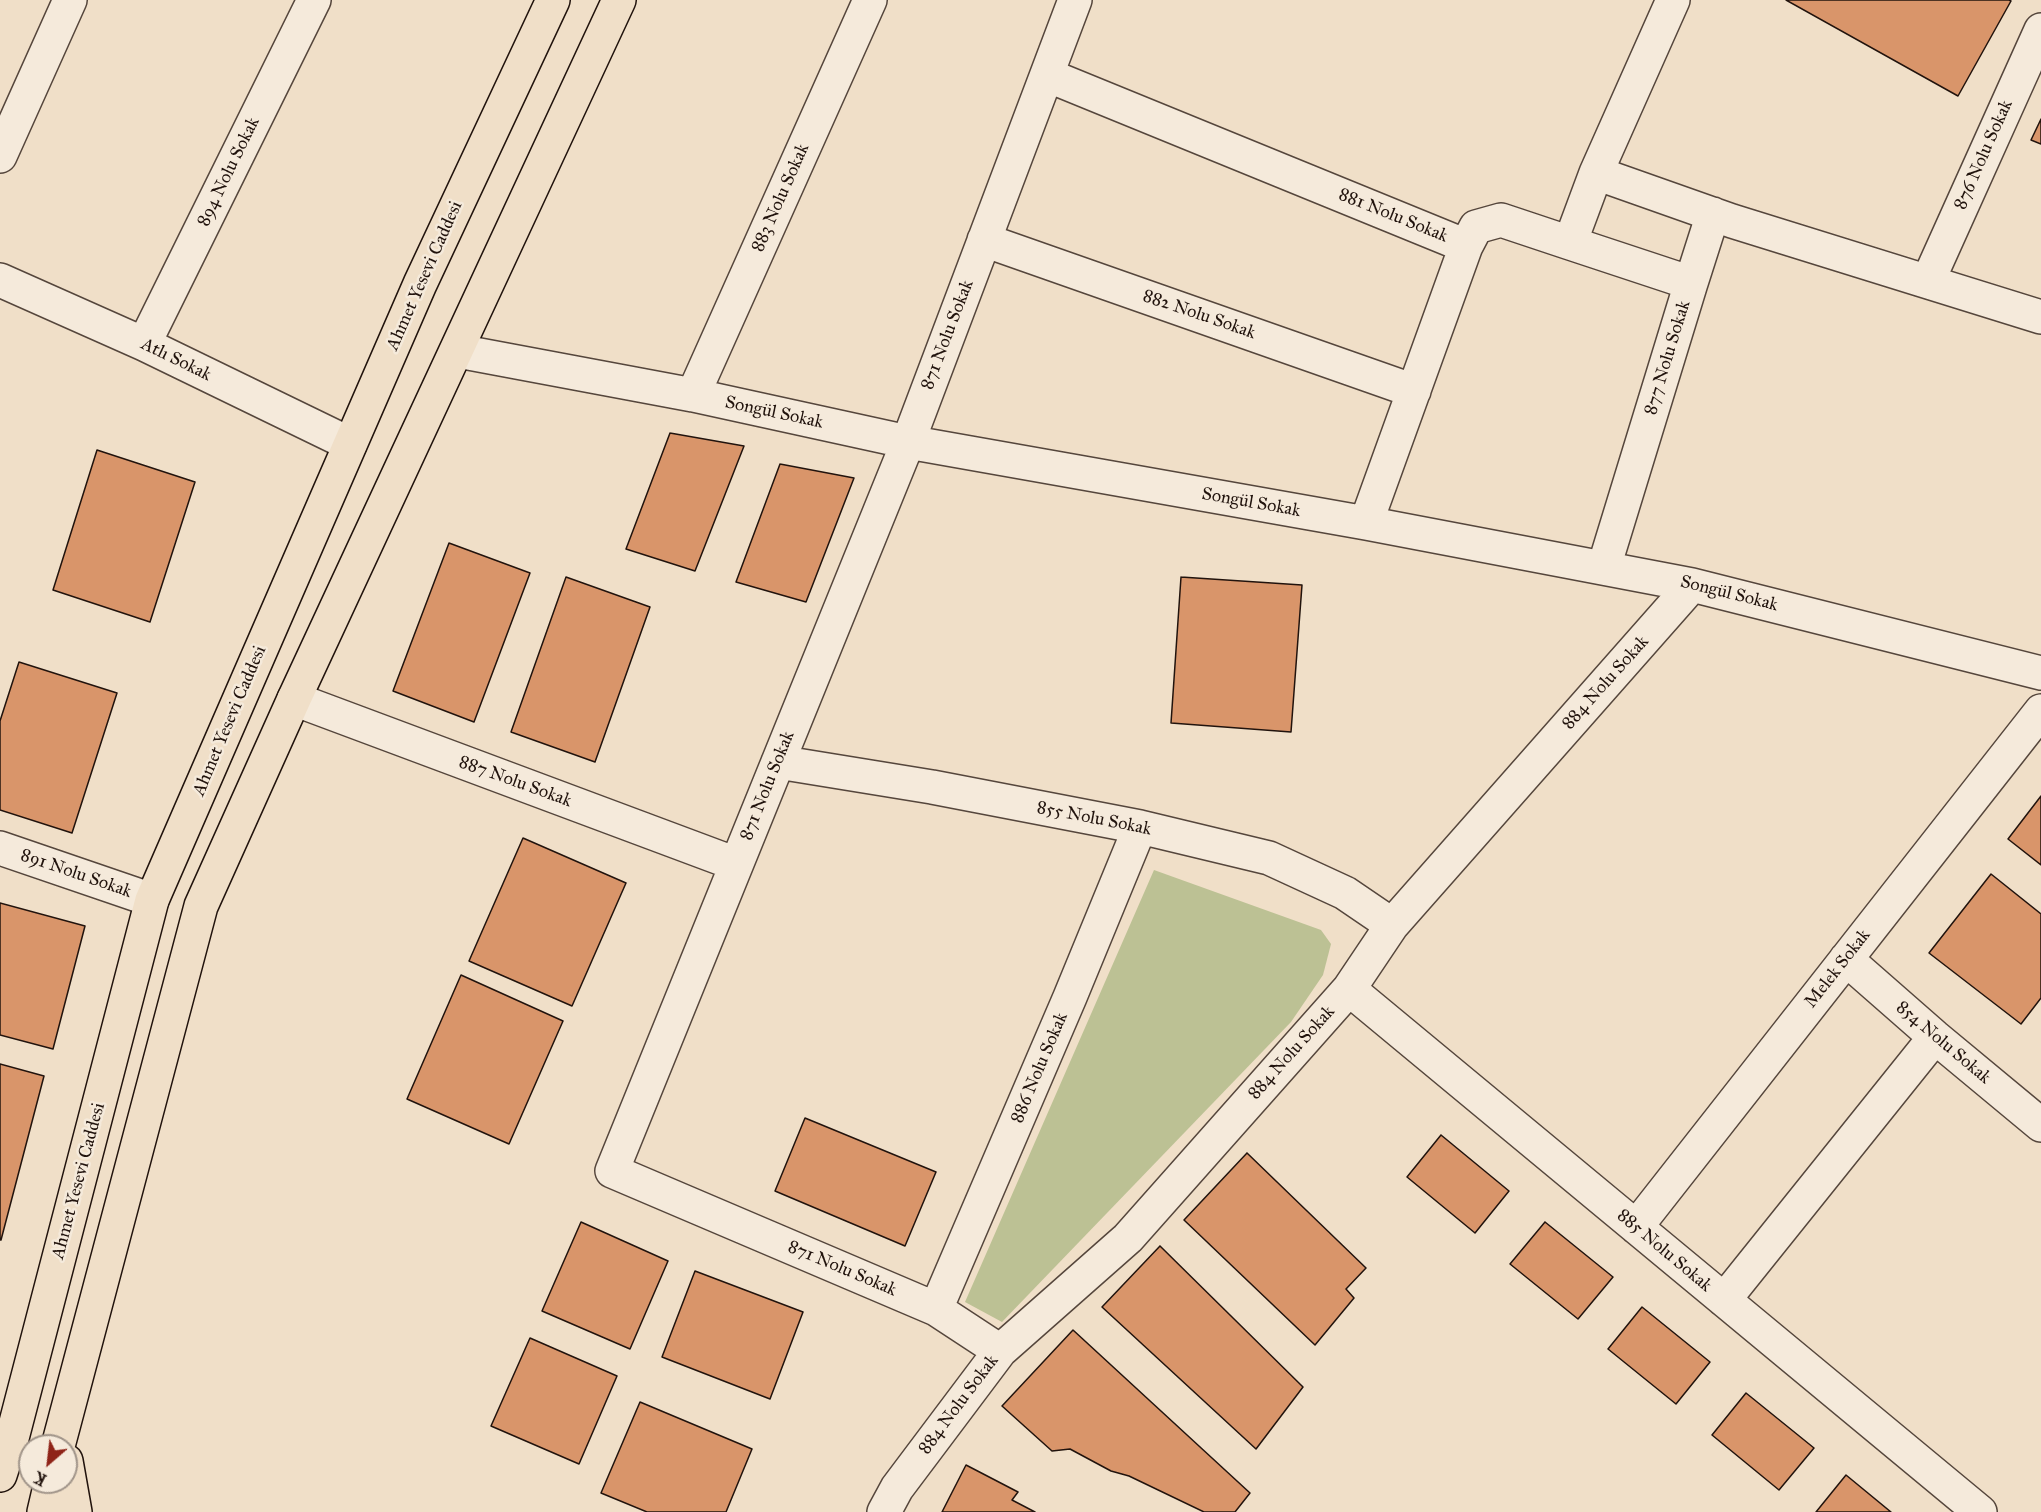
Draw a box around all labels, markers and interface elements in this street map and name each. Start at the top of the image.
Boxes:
street label: 876 Nolu Sokak [1950,97,2018,213]
street label: 894 Nolu Sokak [193,114,265,230]
street label: 883 Nolu Sokak [747,140,815,256]
street label: 881 Nolu Sokak [1335,184,1451,248]
street label: Ahmet Yesevi Caddesi [382,198,468,354]
street label: 871 Nolu Sokak [917,277,979,393]
street label: 882 Nolu Sokak [1140,286,1258,344]
street label: 877 Nolu Sokak [1640,298,1696,418]
street label: Atlı Sokak [137,334,215,386]
street label: Songül Sokak [723,392,825,434]
street label: Songül Sokak [1200,484,1302,522]
street label: Songül Sokak [1678,571,1780,617]
street label: 884 Nolu Sokak [1558,632,1654,734]
street label: Ahmet Yesevi Caddesi [189,643,271,799]
street label: 871 Nolu Sokak [736,728,800,844]
street label: 887 Nolu Sokak [456,752,574,812]
street label: 855 Nolu Sokak [1035,797,1153,841]
street label: 891 Nolu Sokak [18,845,134,903]
street label: Melek Sokak [1801,925,1875,1013]
street label: 854 Nolu Sokak [1891,997,1995,1089]
street label: 884 Nolu Sokak [1244,1002,1340,1104]
street label: 886 Nolu Sokak [1007,1009,1073,1127]
street label: Ahmet Yesevi Caddesi [48,1100,110,1262]
street label: 885 Nolu Sokak [1612,1205,1716,1297]
street label: 871 Nolu Sokak [784,1236,900,1302]
street label: 884 Nolu Sokak [915,1351,1003,1459]
north arrow [18,1434,78,1494]
text: K [31,1468,50,1490]

